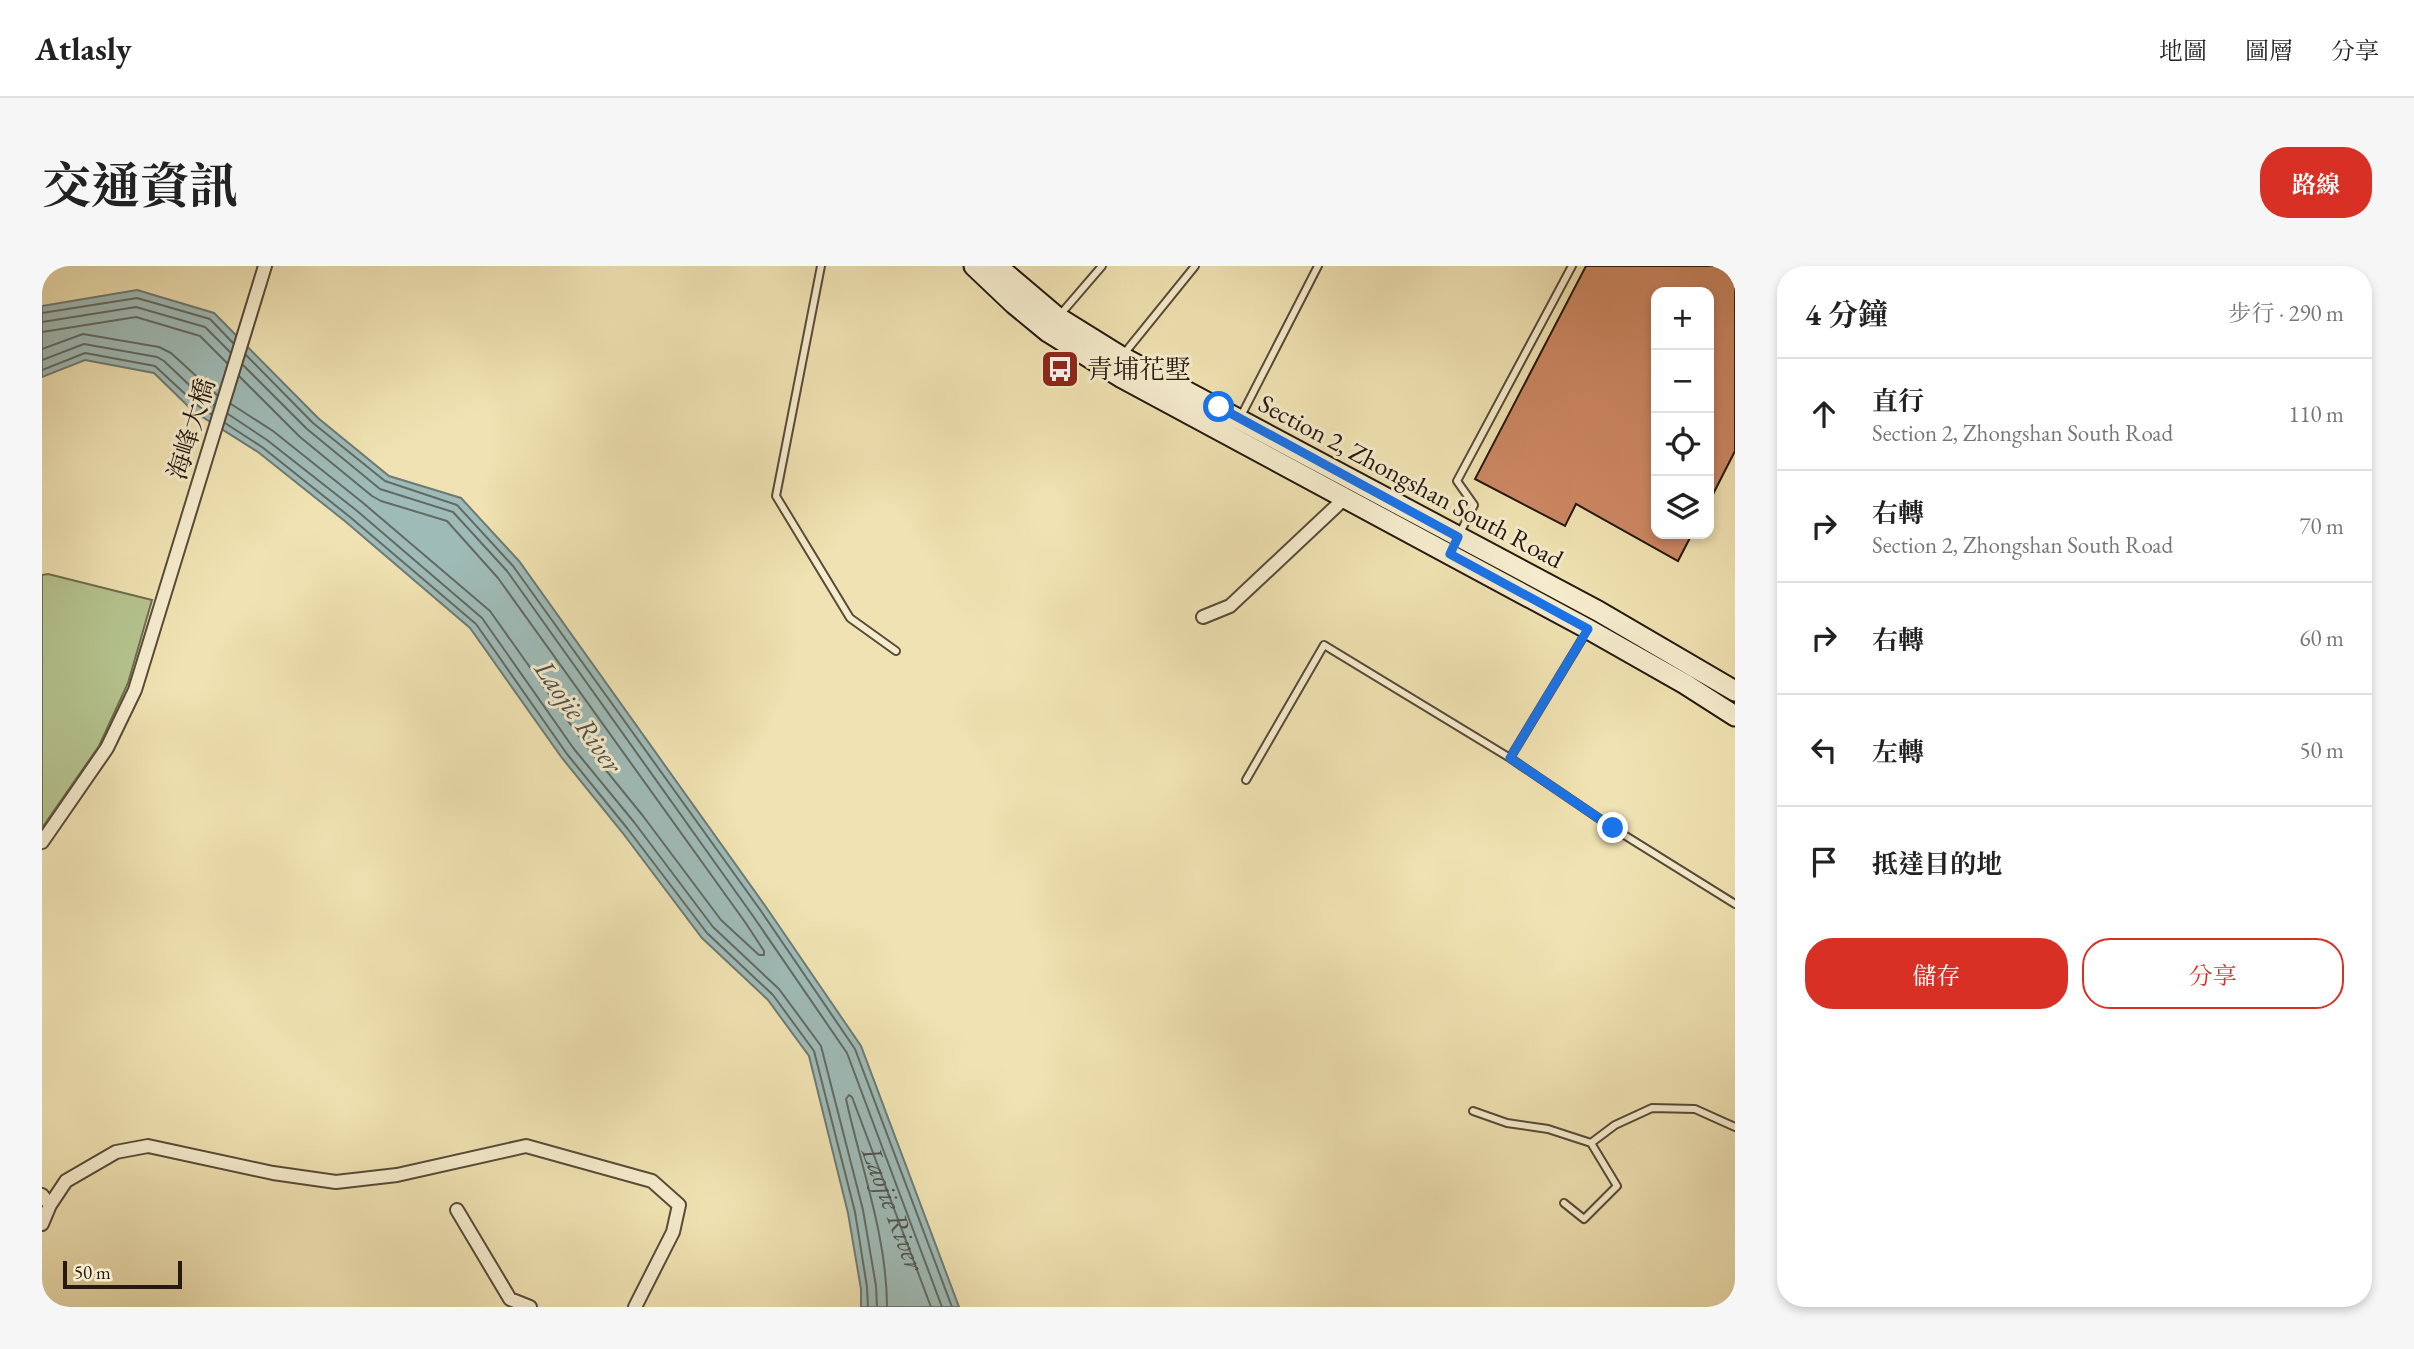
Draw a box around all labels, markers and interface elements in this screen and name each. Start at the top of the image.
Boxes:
text: Atlasly [35,27,132,70]
text: 地圖 [2159,35,2207,66]
text: 圖層 [2245,35,2293,66]
text: 分享 [2331,35,2379,66]
button: 路線 [2260,147,2372,218]
text: 交通資訊 [42,154,238,218]
map controls [1651,287,1714,539]
button: + [1651,287,1714,350]
text: 4 分鐘 [1805,295,1888,334]
text: 步行 · 290 m [2229,298,2344,328]
bus stop icon: 青埔花墅 [1039,348,1081,390]
button: − [1651,350,1714,413]
place label: 青埔花墅 [1087,352,1191,386]
street label: 海峰大橋 [160,374,222,484]
text: 直行 [1872,384,1924,418]
street label: Section 2, Zhongshan South Road [1253,386,1570,576]
route start [1203,391,1234,422]
icon: ahead [1805,395,1843,433]
text: 110 m [2288,399,2344,429]
button: locate [1651,413,1714,476]
text: Section 2, Zhongshan South Road [1872,418,2173,448]
button: layers [1651,476,1714,539]
text: 右轉 [1872,496,1924,530]
icon: right [1805,507,1843,545]
text: 70 m [2299,511,2344,541]
text: Section 2, Zhongshan South Road [1872,530,2173,560]
icon: right [1805,619,1843,657]
text: 右轉 [1872,623,1924,657]
text: 60 m [2299,623,2344,653]
water label: Laojie River [526,652,632,781]
icon: left [1805,731,1843,769]
text: 左轉 [1872,735,1924,769]
text: 50 m [2299,735,2344,765]
route end [1597,812,1628,843]
icon: arrive [1805,843,1843,881]
text: 抵達目的地 [1872,847,2002,881]
button: 儲存 [1805,938,2068,1009]
button: 分享 [2082,938,2344,1009]
water label: Laojie River [854,1140,934,1277]
scale bar [63,1258,182,1290]
text: 50 m [74,1260,111,1285]

